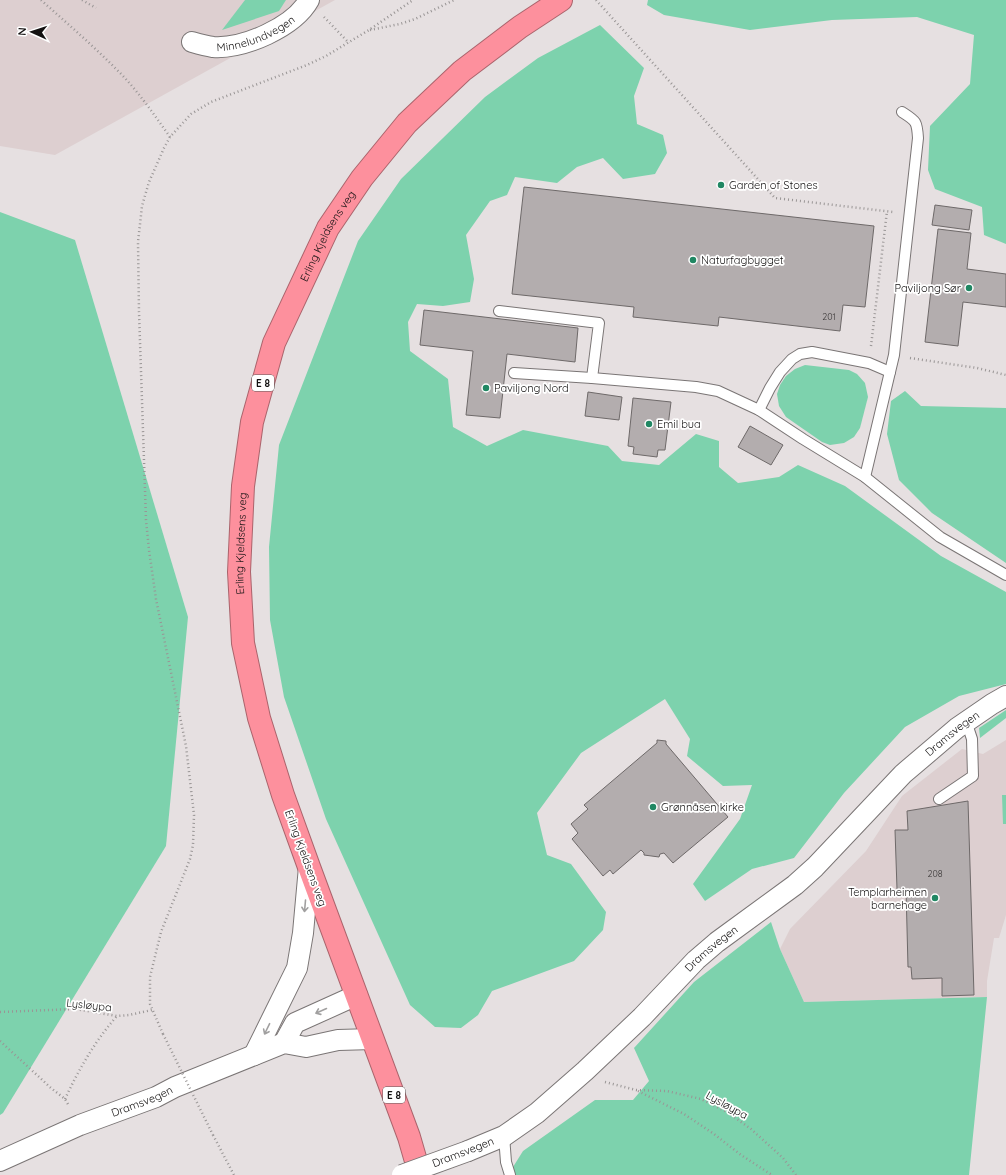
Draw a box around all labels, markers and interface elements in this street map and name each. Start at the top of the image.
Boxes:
north arrow [12,12,52,52]
street label: Minnelundvegen [216,12,298,54]
text: N [15,27,29,36]
place label: Garden of Stones [729,178,818,192]
marker: Garden of Stones [716,180,726,190]
street label: Erling Kjeldsens veg [297,188,358,284]
place label: Naturfagbygget [701,253,784,267]
marker: Naturfagbygget [688,255,698,265]
place label: Paviljong Sør [895,281,962,295]
marker: Paviljong Sør [964,283,974,293]
house number: 201 [822,311,836,322]
road number: E 8 [252,375,274,391]
place label: Paviljong Nord [494,381,569,395]
marker: Paviljong Nord [481,383,491,393]
place label: Emil bua [657,417,701,431]
marker: Emil bua [644,419,654,429]
street label: Erling Kjeldsens veg [232,492,250,595]
street label: Dramsvegen [922,708,982,759]
place label: Grønnåsen kirke [661,800,744,814]
marker: Grønnåsen kirke [648,802,658,812]
street label: Erling Kjeldsens veg [282,808,330,908]
house number: 208 [927,868,943,879]
place label: Templarheimen barnehage [848,885,927,912]
marker: Templarheimen barnehage [930,893,940,903]
one-way arrow [302,899,309,912]
street label: Dramsvegen [682,922,740,975]
street label: Lysløypa [66,996,112,1014]
one-way arrow [315,1008,327,1015]
one-way arrow [263,1022,270,1034]
street label: Dramsvegen [109,1083,175,1120]
road number: E 8 [383,1087,405,1103]
street label: Lysløypa [704,1088,750,1122]
street label: Dramsvegen [430,1134,496,1170]

